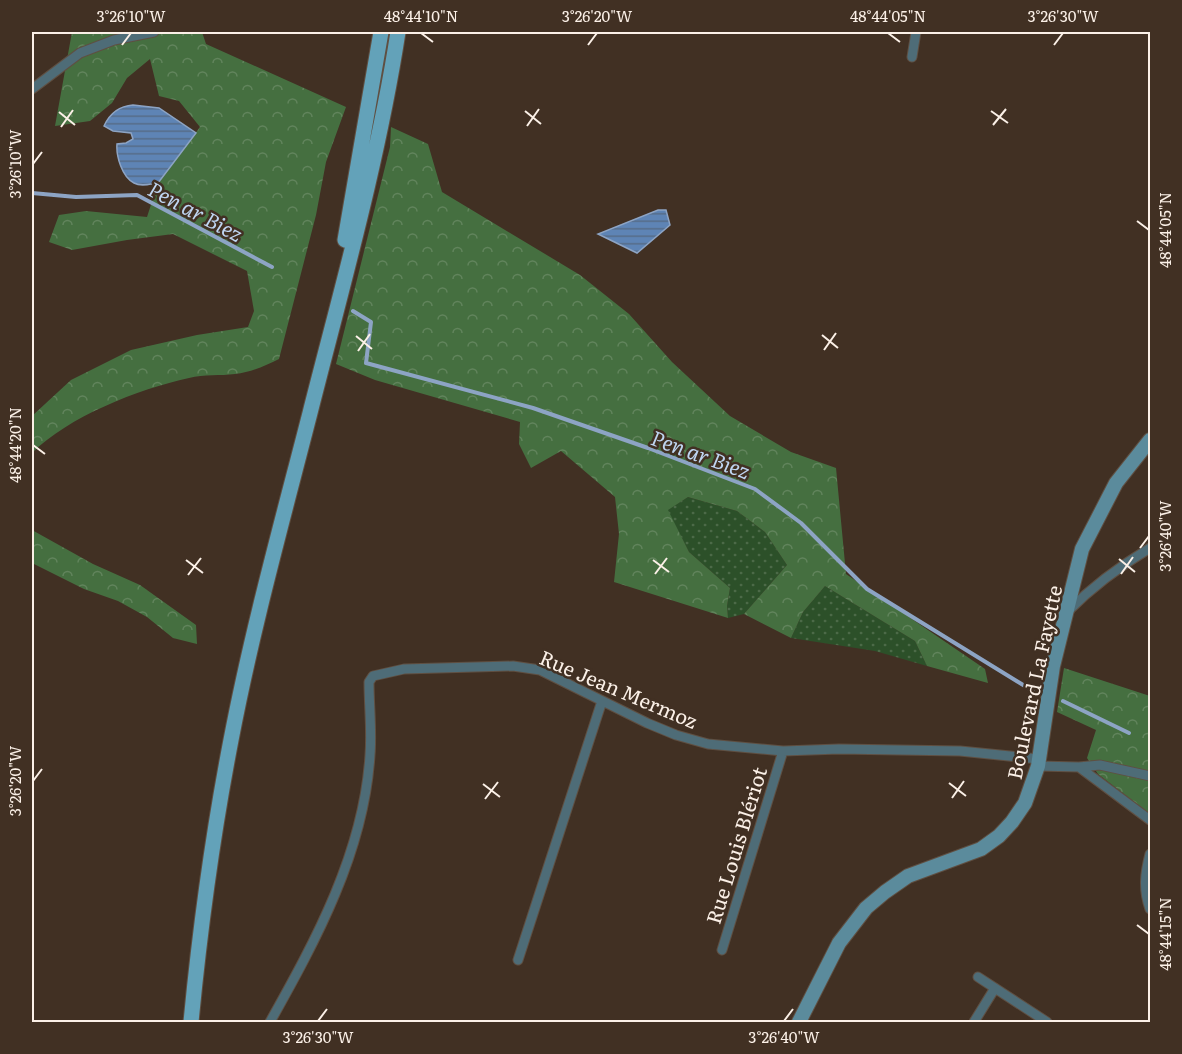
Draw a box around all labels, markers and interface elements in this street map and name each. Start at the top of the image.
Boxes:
text: 3°26'10"W [96,4,166,27]
text: 48°44'10"N [384,4,458,27]
text: 3°26'20"W [562,4,633,27]
text: 48°44'05"N [850,4,926,27]
text: 3°26'30"W [1027,4,1099,27]
text: 3°26'10"W [3,129,26,199]
water label: Pen ar Biez [143,172,249,248]
text: 48°44'05"N [1153,192,1176,268]
text: 48°44'20"N [3,407,26,483]
water label: Pen ar Biez [647,421,755,485]
text: 3°26'40"W [1153,500,1176,572]
street label: Boulevard La Fayette [998,582,1068,782]
street label: Rue Jean Mermoz [535,641,703,735]
text: 3°26'20"W [3,745,26,816]
street label: Rue Louis Blériot [697,763,773,927]
text: 48°44'15"N [1153,897,1176,971]
text: 3°26'30"W [282,1025,354,1048]
text: 3°26'40"W [748,1025,820,1048]

